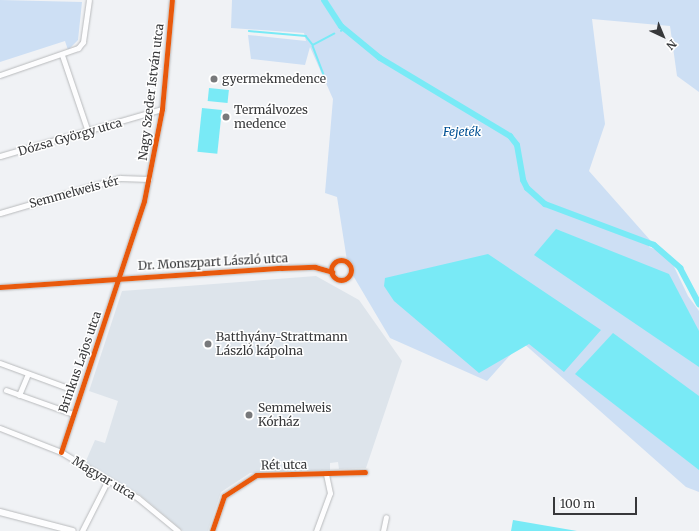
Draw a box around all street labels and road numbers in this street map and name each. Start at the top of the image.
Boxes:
street label: Nagy Szeder István utca [135,23,167,161]
street label: Dózsa György utca [16,115,124,159]
street label: Semmelweis tér [28,173,120,211]
street label: Dr. Monszpart László utca [138,251,288,273]
street label: Brinkus Lajos utca [56,309,104,415]
street label: Magyar utca [70,453,138,503]
street label: Rét utca [261,457,307,473]

